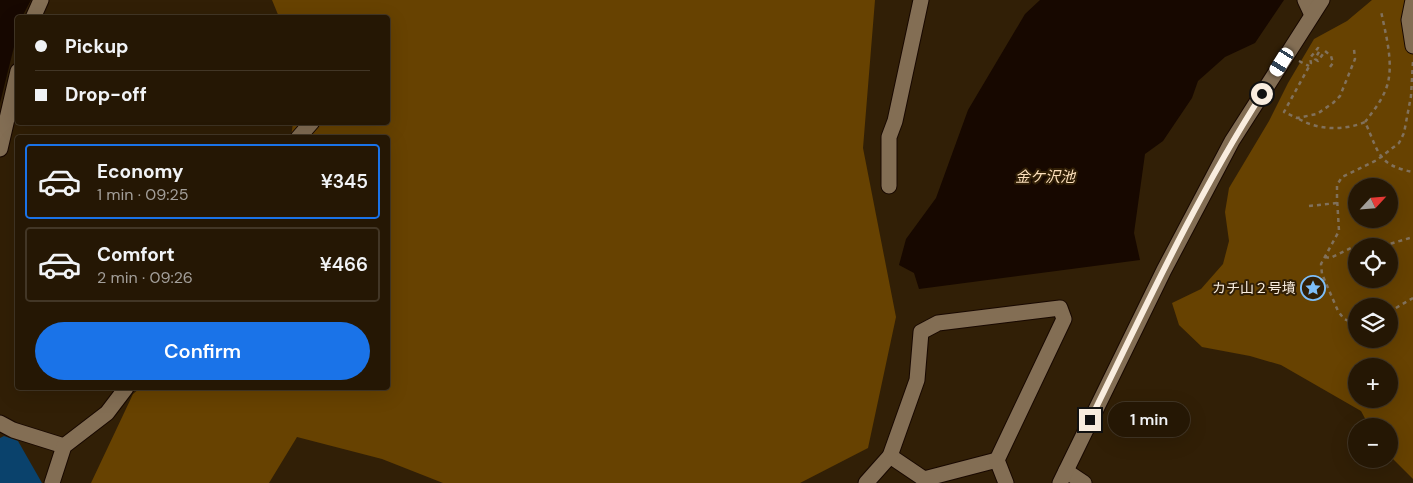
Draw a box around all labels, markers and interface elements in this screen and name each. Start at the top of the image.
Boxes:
text: Pickup [65,34,129,59]
car [1267,45,1296,79]
text: Drop-off [65,82,147,107]
route start [1251,83,1273,105]
icon: car [37,159,82,204]
text: Economy [97,159,184,184]
water label: 金ケ沢池 [1015,167,1077,187]
text: ¥345 [321,169,368,194]
north arrow [1348,178,1398,228]
map controls [1348,178,1398,468]
text: 1 min · 09:25 [97,184,188,205]
button: locate [1348,238,1398,288]
icon: car [37,242,82,287]
text: Comfort [97,242,175,267]
text: ¥466 [320,252,368,277]
text: 2 min · 09:26 [97,267,193,288]
place icon: カチ山２号墳 [1300,275,1326,301]
place label: カチ山２号墳 [1212,279,1296,297]
button: layers [1348,298,1398,348]
button: Confirm [35,322,370,380]
button: + [1348,358,1398,408]
callout: 1 min [1108,402,1190,438]
route end [1079,409,1101,431]
text: 1 min [1130,409,1168,430]
button: − [1348,418,1398,468]

